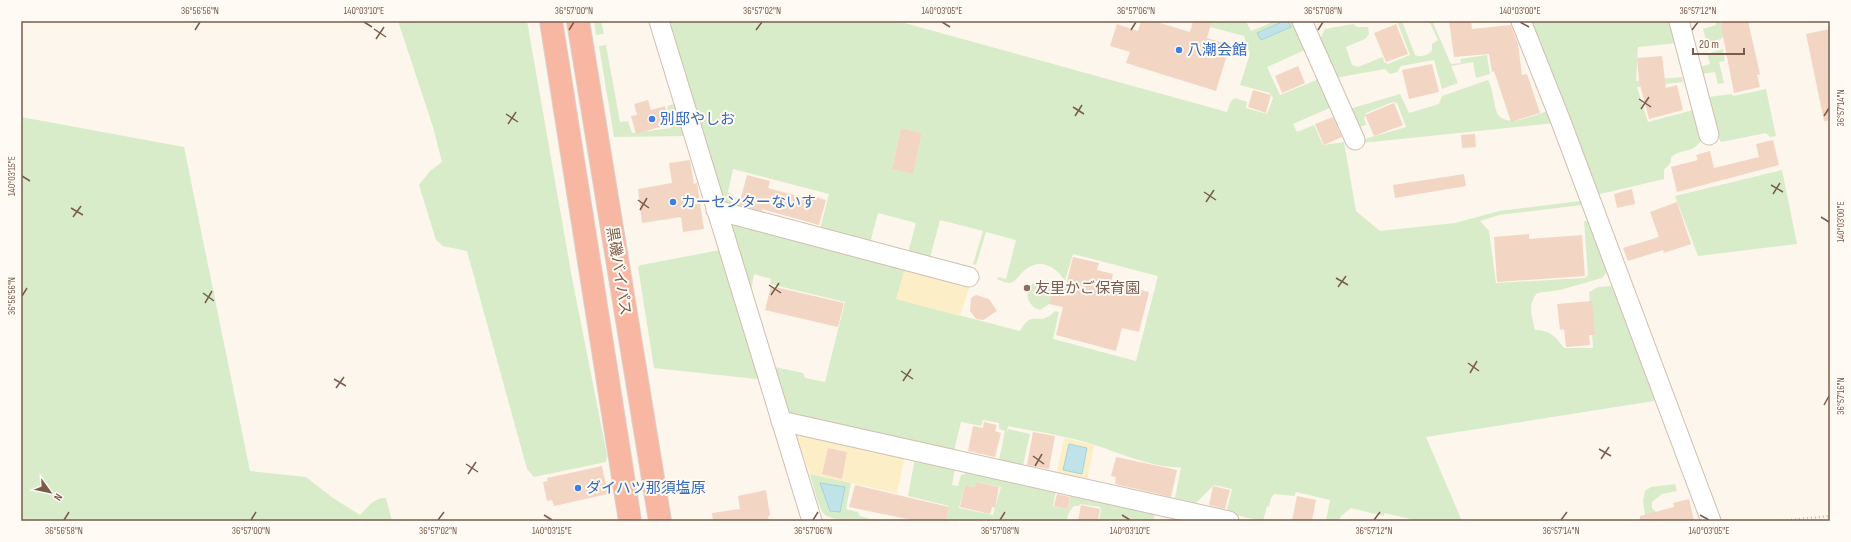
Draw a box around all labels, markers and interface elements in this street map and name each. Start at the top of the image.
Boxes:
text: 36°56'56"N [181,5,219,17]
text: 140°03'10"E [344,5,384,17]
text: 36°57'00"N [555,5,593,17]
text: 36°57'02"N [743,5,781,17]
text: 140°03'05"E [922,5,962,17]
text: 36°57'06"N [1117,5,1155,17]
text: 36°57'08"N [1304,5,1342,17]
text: 140°03'00"E [1499,5,1541,17]
text: 36°57'12"N [1679,5,1717,17]
scale bar [1693,30,1744,56]
text: 20 m [1699,37,1719,52]
place label: 八潮会館 [1187,41,1247,60]
marker: 八潮会館 [1174,45,1184,55]
text: 36°57'14"N [1835,89,1847,127]
place label: 別邸やしお [660,110,735,129]
marker: 別邸やしお [647,114,657,124]
text: 140°03'15"E [6,156,18,196]
place label: カーセンターないす [681,193,816,212]
marker: カーセンターないす [668,197,678,207]
text: 140°03'00"E [1835,201,1847,243]
street label: 黒磯バイパス [602,225,635,317]
text: 36°56'56"N [6,277,18,315]
place label: 友里かご保育園 [1035,279,1140,298]
marker: 友里かご保育園 [1022,283,1032,293]
text: 36°57'16"N [1835,377,1847,415]
north arrow [30,472,70,512]
place label: ダイハツ那須塩原 [586,479,706,498]
marker: ダイハツ那須塩原 [573,483,583,493]
text: N [51,491,65,503]
text: 36°56'58"N [45,525,83,537]
text: 36°57'00"N [232,525,270,537]
text: 36°57'02"N [419,525,457,537]
text: 140°03'15"E [532,525,572,537]
text: 36°57'06"N [794,525,832,537]
text: 36°57'08"N [981,525,1019,537]
text: 140°03'10"E [1110,525,1150,537]
text: 36°57'12"N [1355,525,1393,537]
text: 36°57'14"N [1542,525,1580,537]
text: 140°03'05"E [1689,525,1729,537]

